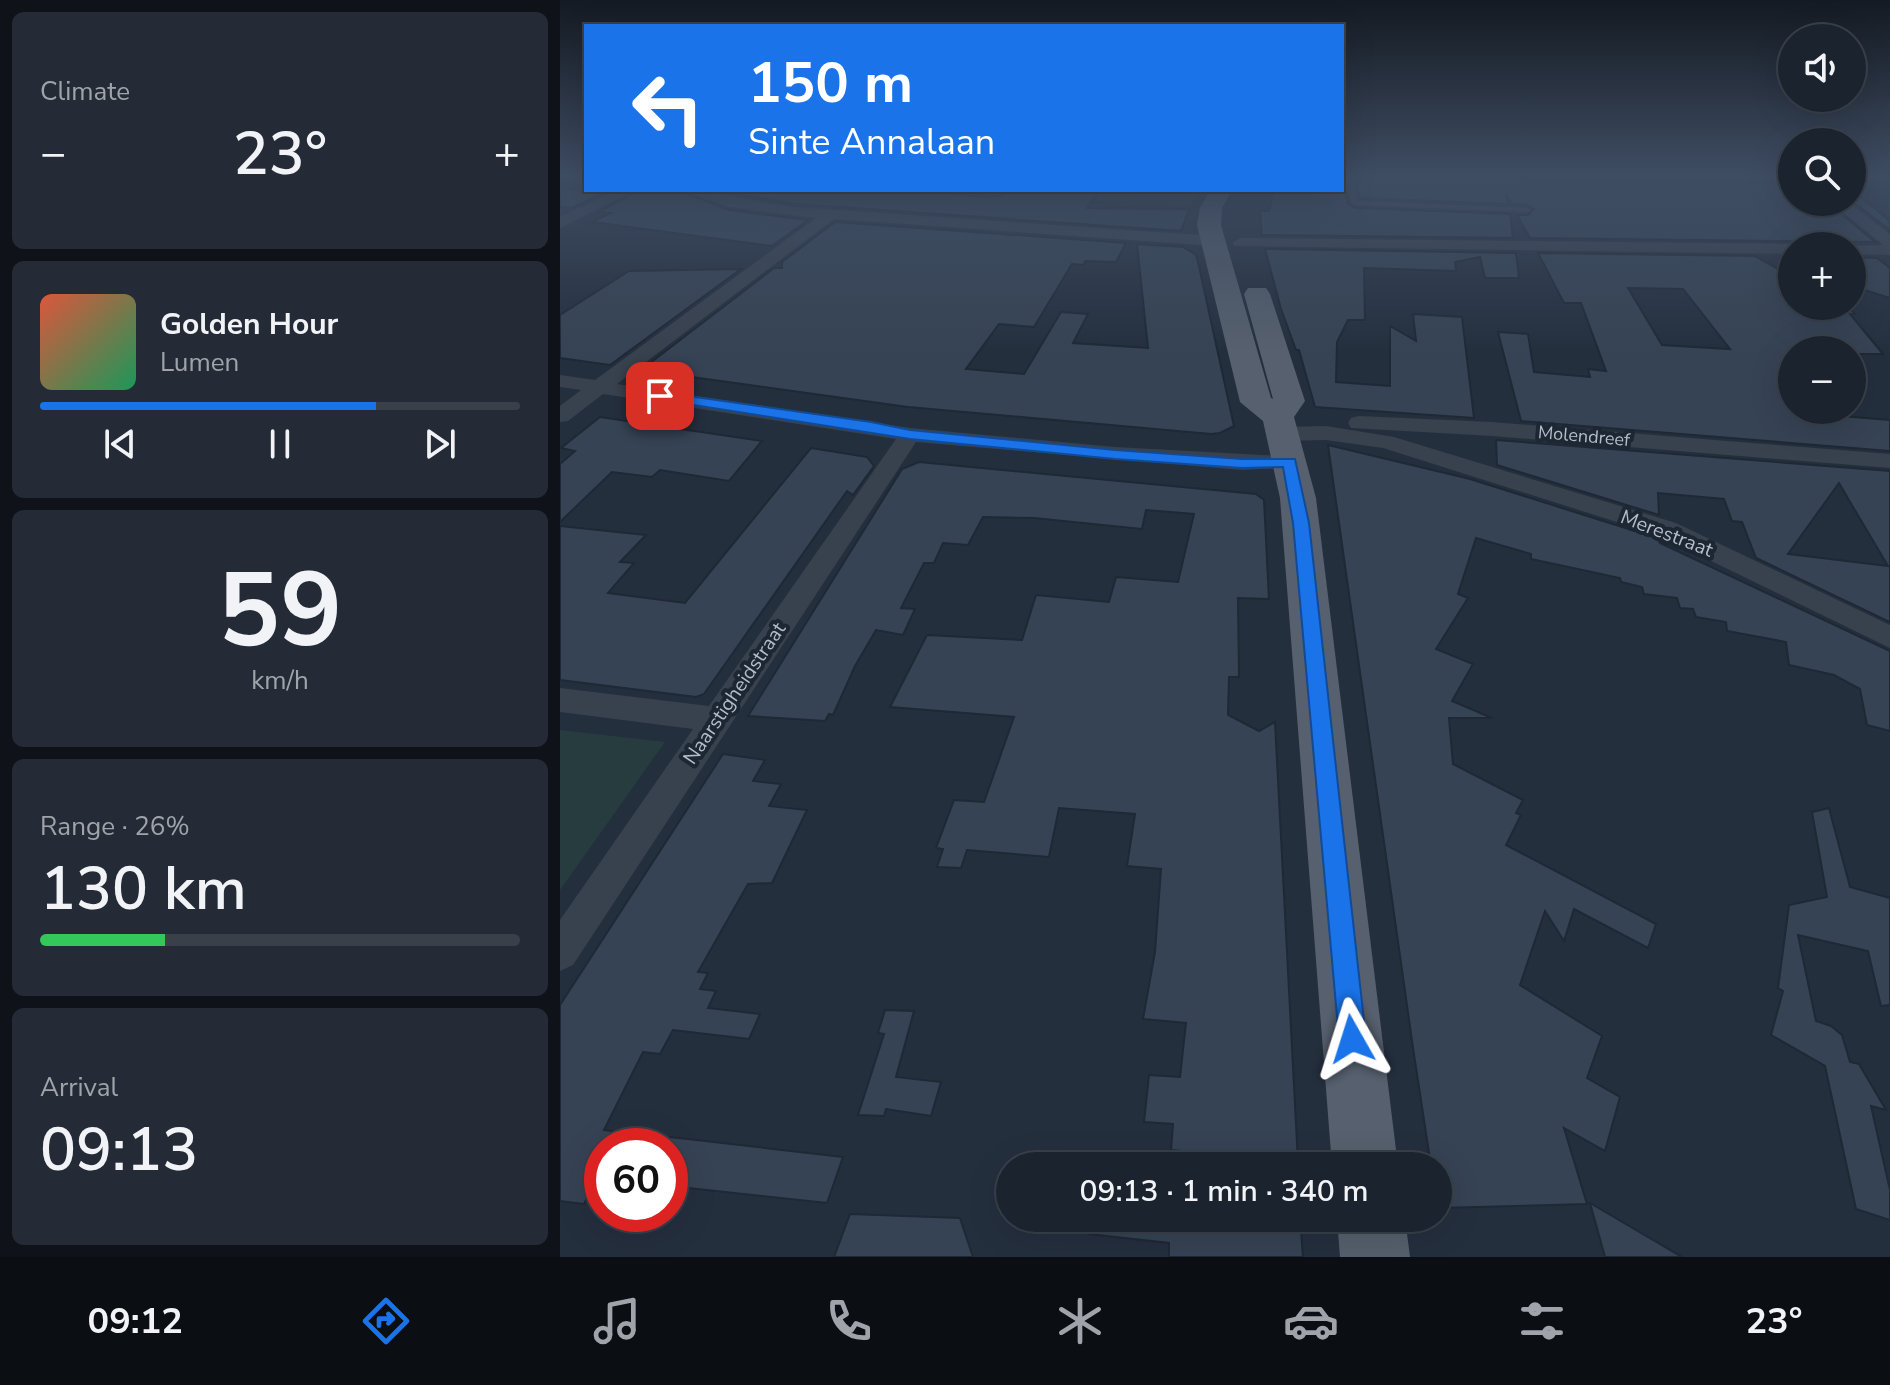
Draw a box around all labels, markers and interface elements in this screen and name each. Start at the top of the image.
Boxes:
map controls [1778,24,1866,424]
button: sound [1778,24,1866,112]
text: 150 m [748,45,913,122]
icon: left [616,56,720,160]
text: Climate [40,74,130,109]
text: 23° [233,113,327,195]
text: Sinte Annalaan [748,118,995,167]
text: − [40,124,66,184]
text: + [494,124,520,184]
button: search [1778,128,1866,216]
button: + [1778,232,1866,320]
text: Golden Hour [160,304,338,345]
button: − [1778,336,1866,424]
text: Lumen [160,345,239,380]
pin [626,362,694,430]
icon: arrive [638,374,682,418]
street label: Molendreef [1537,420,1632,452]
icon: previous [98,422,142,466]
icon: pause [258,422,302,466]
icon: next [418,422,462,466]
street label: Merestraat [1617,503,1718,564]
text: 59 [218,540,342,682]
street label: Naarstigheidstraat [677,616,793,770]
text: km/h [251,663,309,698]
text: Range · 26% [40,809,190,844]
text: 130 km [40,848,247,930]
position arrow [1310,997,1394,1081]
text: Arrival [40,1070,118,1105]
text: 09:13 [40,1109,198,1191]
speed limit sign: 60 [584,1128,688,1232]
text: 09:13 · 1 min · 340 m [1079,1171,1369,1212]
icon: directions [358,1293,414,1349]
icon: music [589,1293,645,1349]
icon: phone [821,1293,877,1349]
icon: climate [1052,1293,1108,1349]
icon: car [1283,1293,1339,1349]
icon: filters [1514,1293,1570,1349]
text: 09:12 [88,1297,183,1346]
text: 23° [1745,1297,1802,1346]

